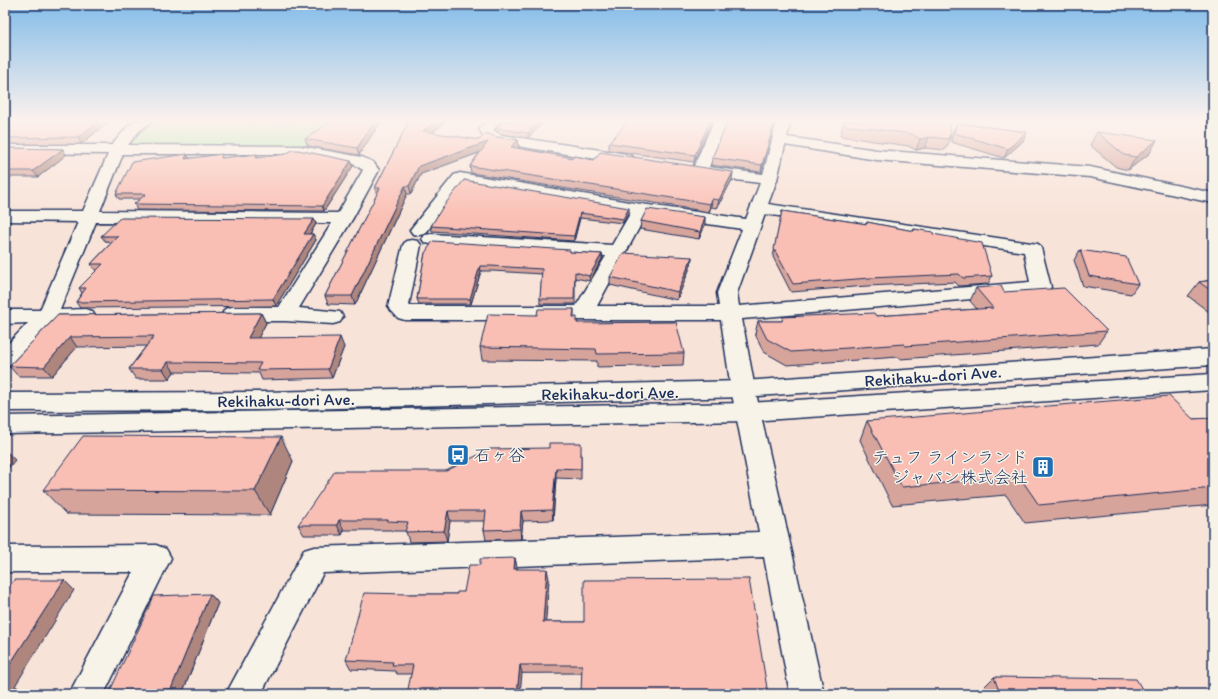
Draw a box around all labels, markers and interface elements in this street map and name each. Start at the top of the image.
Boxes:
street label: Rekihaku-dori Ave. [864,361,1002,391]
street label: Rekihaku-dori Ave. [541,382,679,404]
street label: Rekihaku-dori Ave. [217,389,355,411]
bus stop icon: 石ヶ谷 [445,442,471,468]
place label: 石ヶ谷 [474,445,525,465]
place label: テュフ ラインランド ジャパン株式会社 [872,447,1028,487]
building icon: テュフ ラインランド ジャパン株式会社 [1030,454,1056,480]

